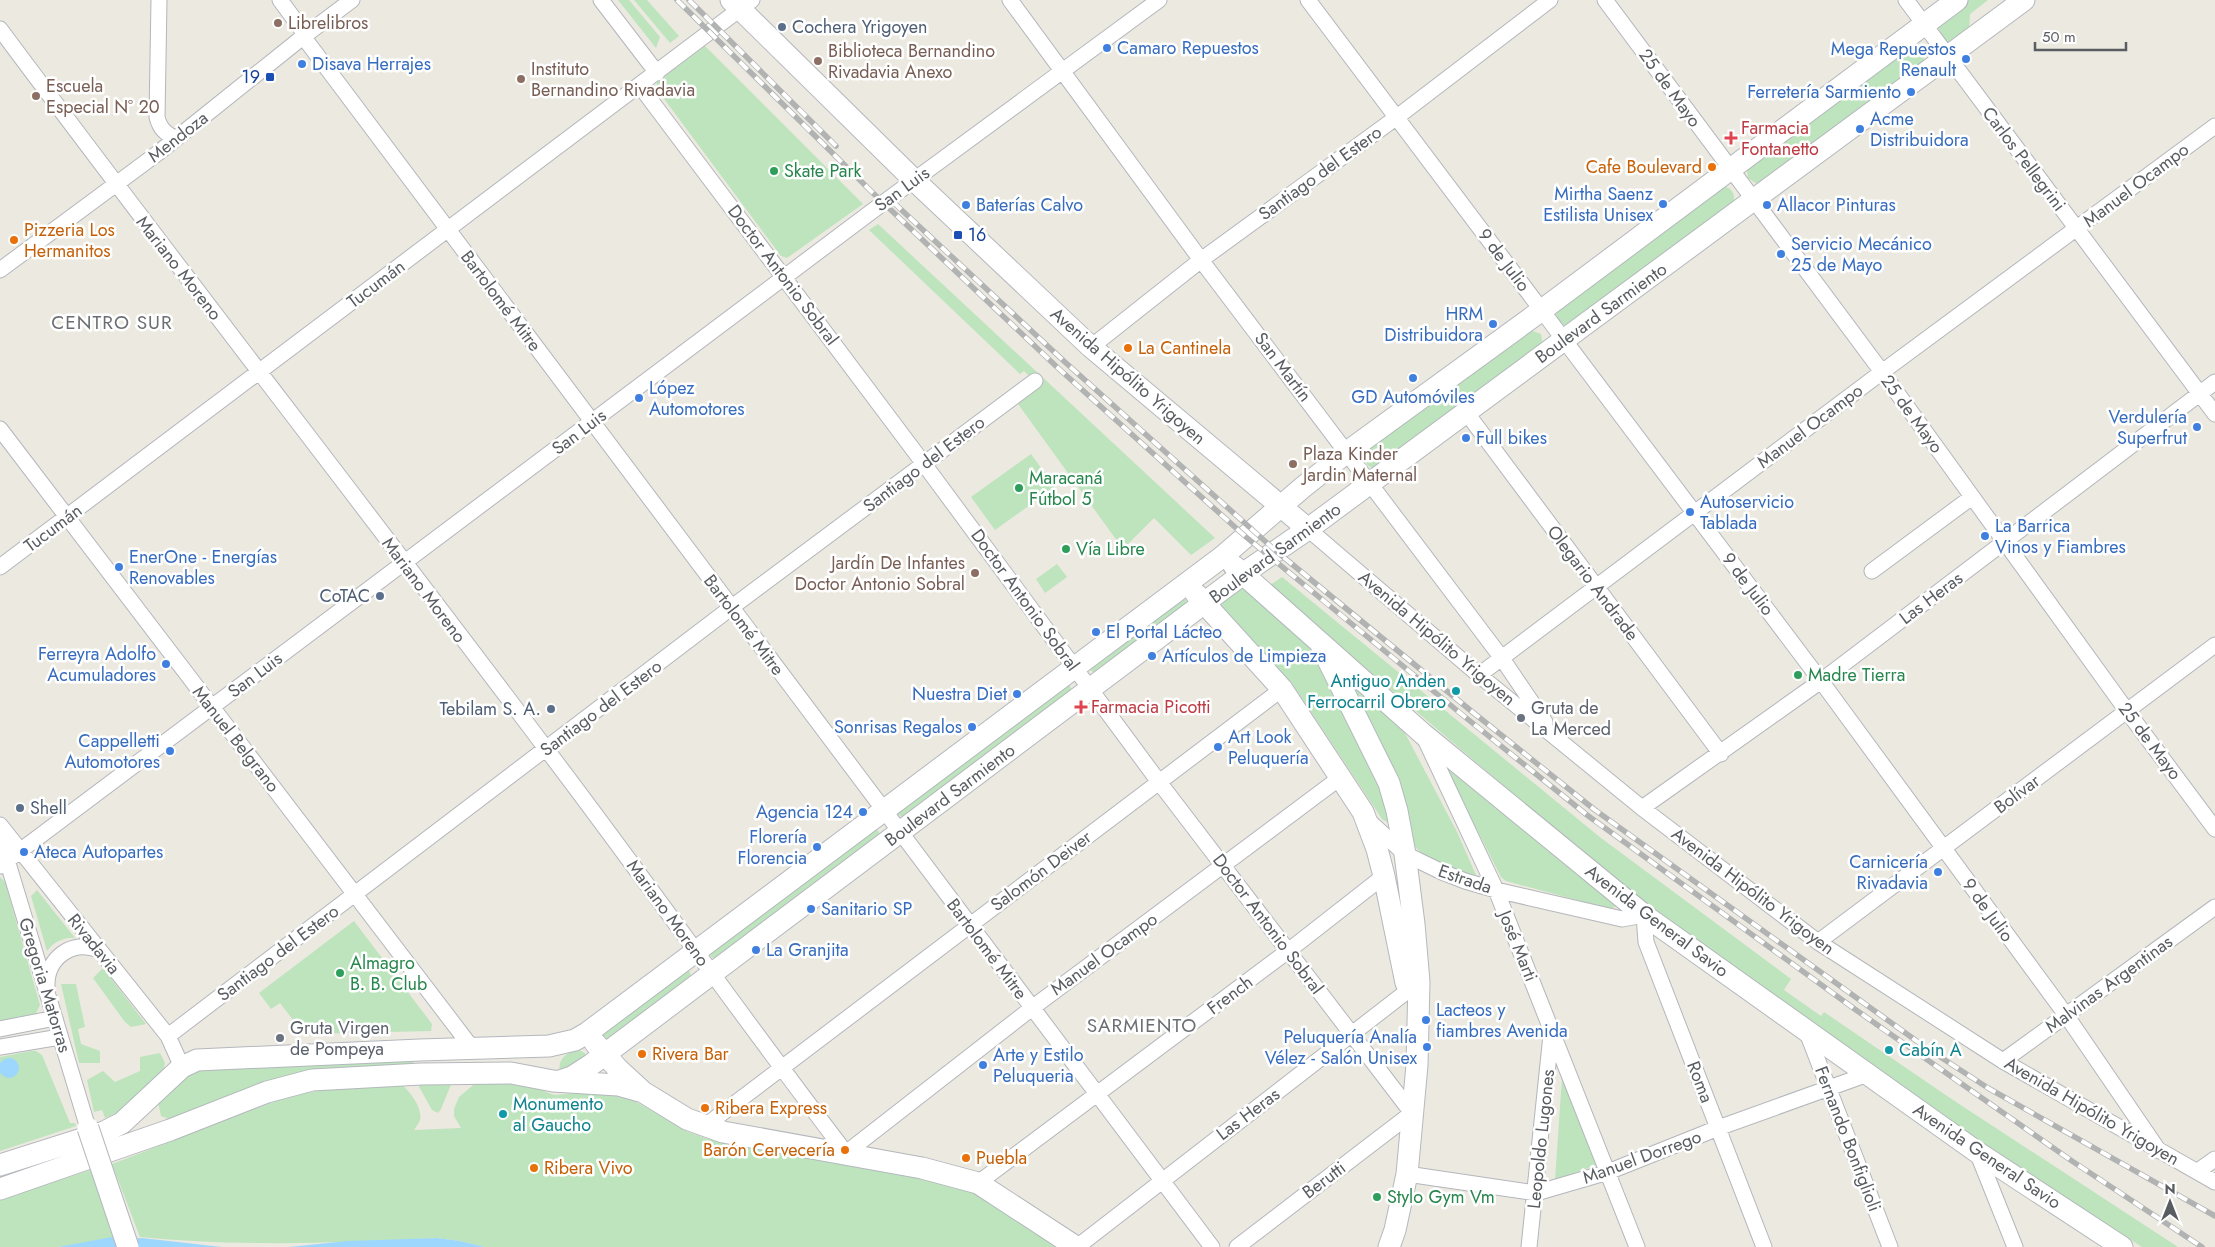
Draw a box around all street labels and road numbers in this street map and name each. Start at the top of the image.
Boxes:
street label: 25 de Mayo [1633,43,1707,133]
street label: Carlos Pellegrini [1976,101,2072,217]
street label: Mendoza [142,105,214,169]
street label: Santiago del Estero [1253,119,1387,227]
street label: Manuel Ocampo [2078,136,2194,233]
street label: San Luis [869,160,935,218]
street label: Doctor Antonio Sobral [721,199,845,351]
street label: Mariano Moreno [130,210,228,326]
street label: 9 de Julio [1472,223,1536,297]
street label: Bartolomé Mitre [454,245,548,357]
street label: Tucumán [342,254,410,314]
street label: Boulevard Sarmiento [1530,256,1672,370]
street label: Avenida Hipólito Yrigoyen [1045,301,1211,451]
street label: San Martín [1248,327,1318,407]
street label: 25 de Mayo [1875,369,1949,459]
street label: Manuel Ocampo [1752,377,1868,474]
street label: San Luis [546,403,612,461]
street label: Santiago del Estero [858,409,991,519]
street label: Boulevard Sarmiento [1204,496,1346,610]
street label: Tucumán [19,498,87,558]
street label: Olegario Andrade [1541,520,1645,646]
street label: Doctor Antonio Sobral [964,524,1086,676]
street label: Mariano Moreno [376,532,472,648]
street label: 9 de Julio [1716,547,1780,621]
street label: Avenida Hipólito Yrigoyen [1353,564,1521,712]
street label: Las Heras [1894,565,1968,631]
street label: Bartolomé Mitre [697,569,791,681]
street label: San Luis [222,646,288,704]
street label: Santiago del Estero [535,653,668,763]
street label: Manuel Belgrano [186,680,286,798]
street label: 25 de Mayo [2112,697,2188,785]
street label: Boulevard Sarmiento [879,737,1021,853]
street label: Bolívar [1989,768,2046,820]
street label: Avenida Hipólito Yrigoyen [1666,821,1840,961]
street label: Salomón Deiver [985,824,1098,918]
street label: Doctor Antonio Sobral [1206,848,1330,1000]
street label: Mariano Moreno [620,854,716,972]
street label: Estrada [1435,858,1495,900]
street label: Avenida General Savio [1580,858,1734,984]
street label: 9 de Julio [1956,873,2020,947]
street label: Bartolomé Mitre [940,893,1034,1005]
street label: Santiago del Estero [212,898,345,1008]
street label: José Marti [1491,905,1544,985]
street label: Manuel Ocampo [1045,906,1163,1002]
street label: Rivadavia [61,908,127,980]
street label: Gregoria Matorras [12,914,78,1056]
street label: Malvinas Argentinas [2040,929,2178,1039]
street label: French [1202,969,1258,1021]
street label: Avenida Hipólito Yrigoyen [2000,1050,2184,1172]
street label: Roma [1680,1057,1720,1107]
street label: Fernando Bonfiglioli [1808,1063,1888,1215]
street label: Leopoldo Lugones [1521,1068,1561,1210]
street label: Las Heras [1211,1081,1285,1147]
street label: Avenida General Savio [1908,1097,2066,1215]
street label: Manuel Dorrego [1579,1123,1705,1190]
street label: Berutti [1297,1155,1351,1205]

